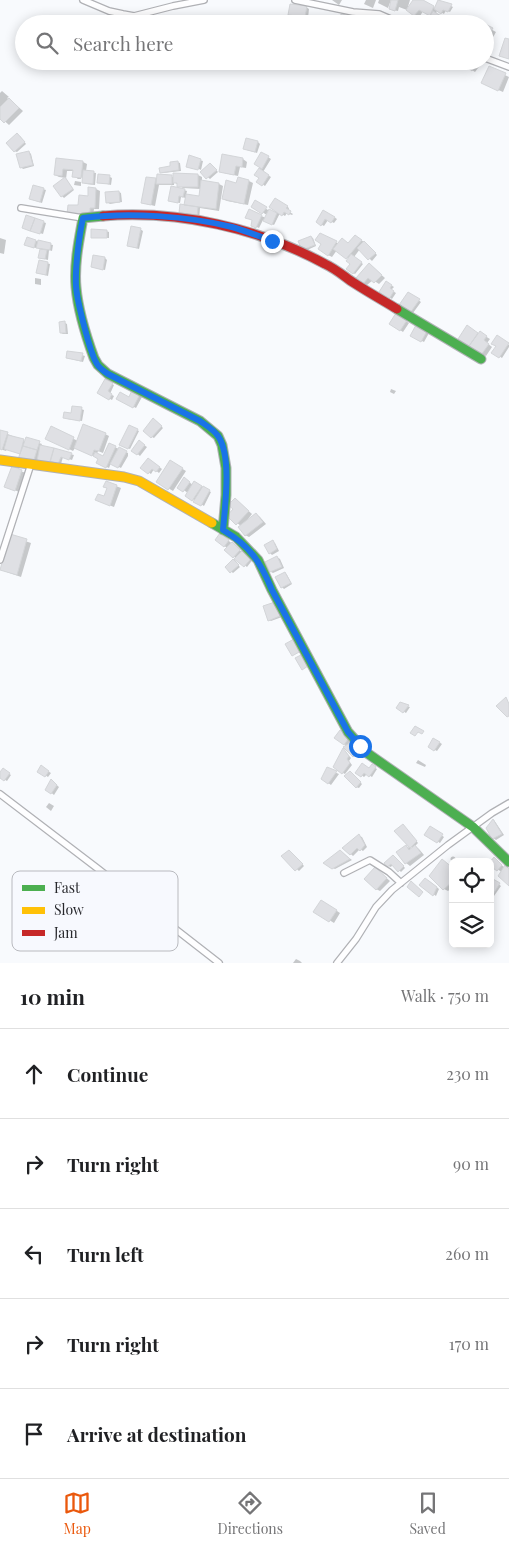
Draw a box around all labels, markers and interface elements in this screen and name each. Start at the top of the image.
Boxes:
search box [15,15,494,70]
icon: search [33,29,61,57]
text: Search here [73,30,173,56]
route end [261,230,284,253]
route start [349,735,372,758]
map controls [449,858,494,948]
button: locate [449,858,494,903]
legend [12,871,178,951]
text: Fast [54,878,81,897]
text: Slow [54,900,84,919]
button: layers [449,903,494,948]
text: Jam [53,923,78,942]
text: 10 min [20,982,85,1010]
text: Walk · 750 m [401,985,489,1006]
icon: ahead [20,1060,48,1088]
text: Continue [67,1061,148,1087]
text: 230 m [446,1063,489,1084]
icon: right [20,1150,48,1178]
text: Turn right [67,1151,159,1177]
text: 90 m [453,1153,489,1174]
icon: left [20,1240,48,1268]
text: Turn left [67,1241,144,1267]
text: 260 m [445,1243,489,1264]
icon: right [20,1330,48,1358]
text: Turn right [67,1331,159,1357]
text: 170 m [449,1333,489,1354]
icon: arrive [20,1420,48,1448]
text: Arrive at destination [67,1421,247,1447]
tab: Map [63,1489,91,1538]
tab: Directions [218,1489,283,1538]
tab: Saved [409,1489,446,1538]

